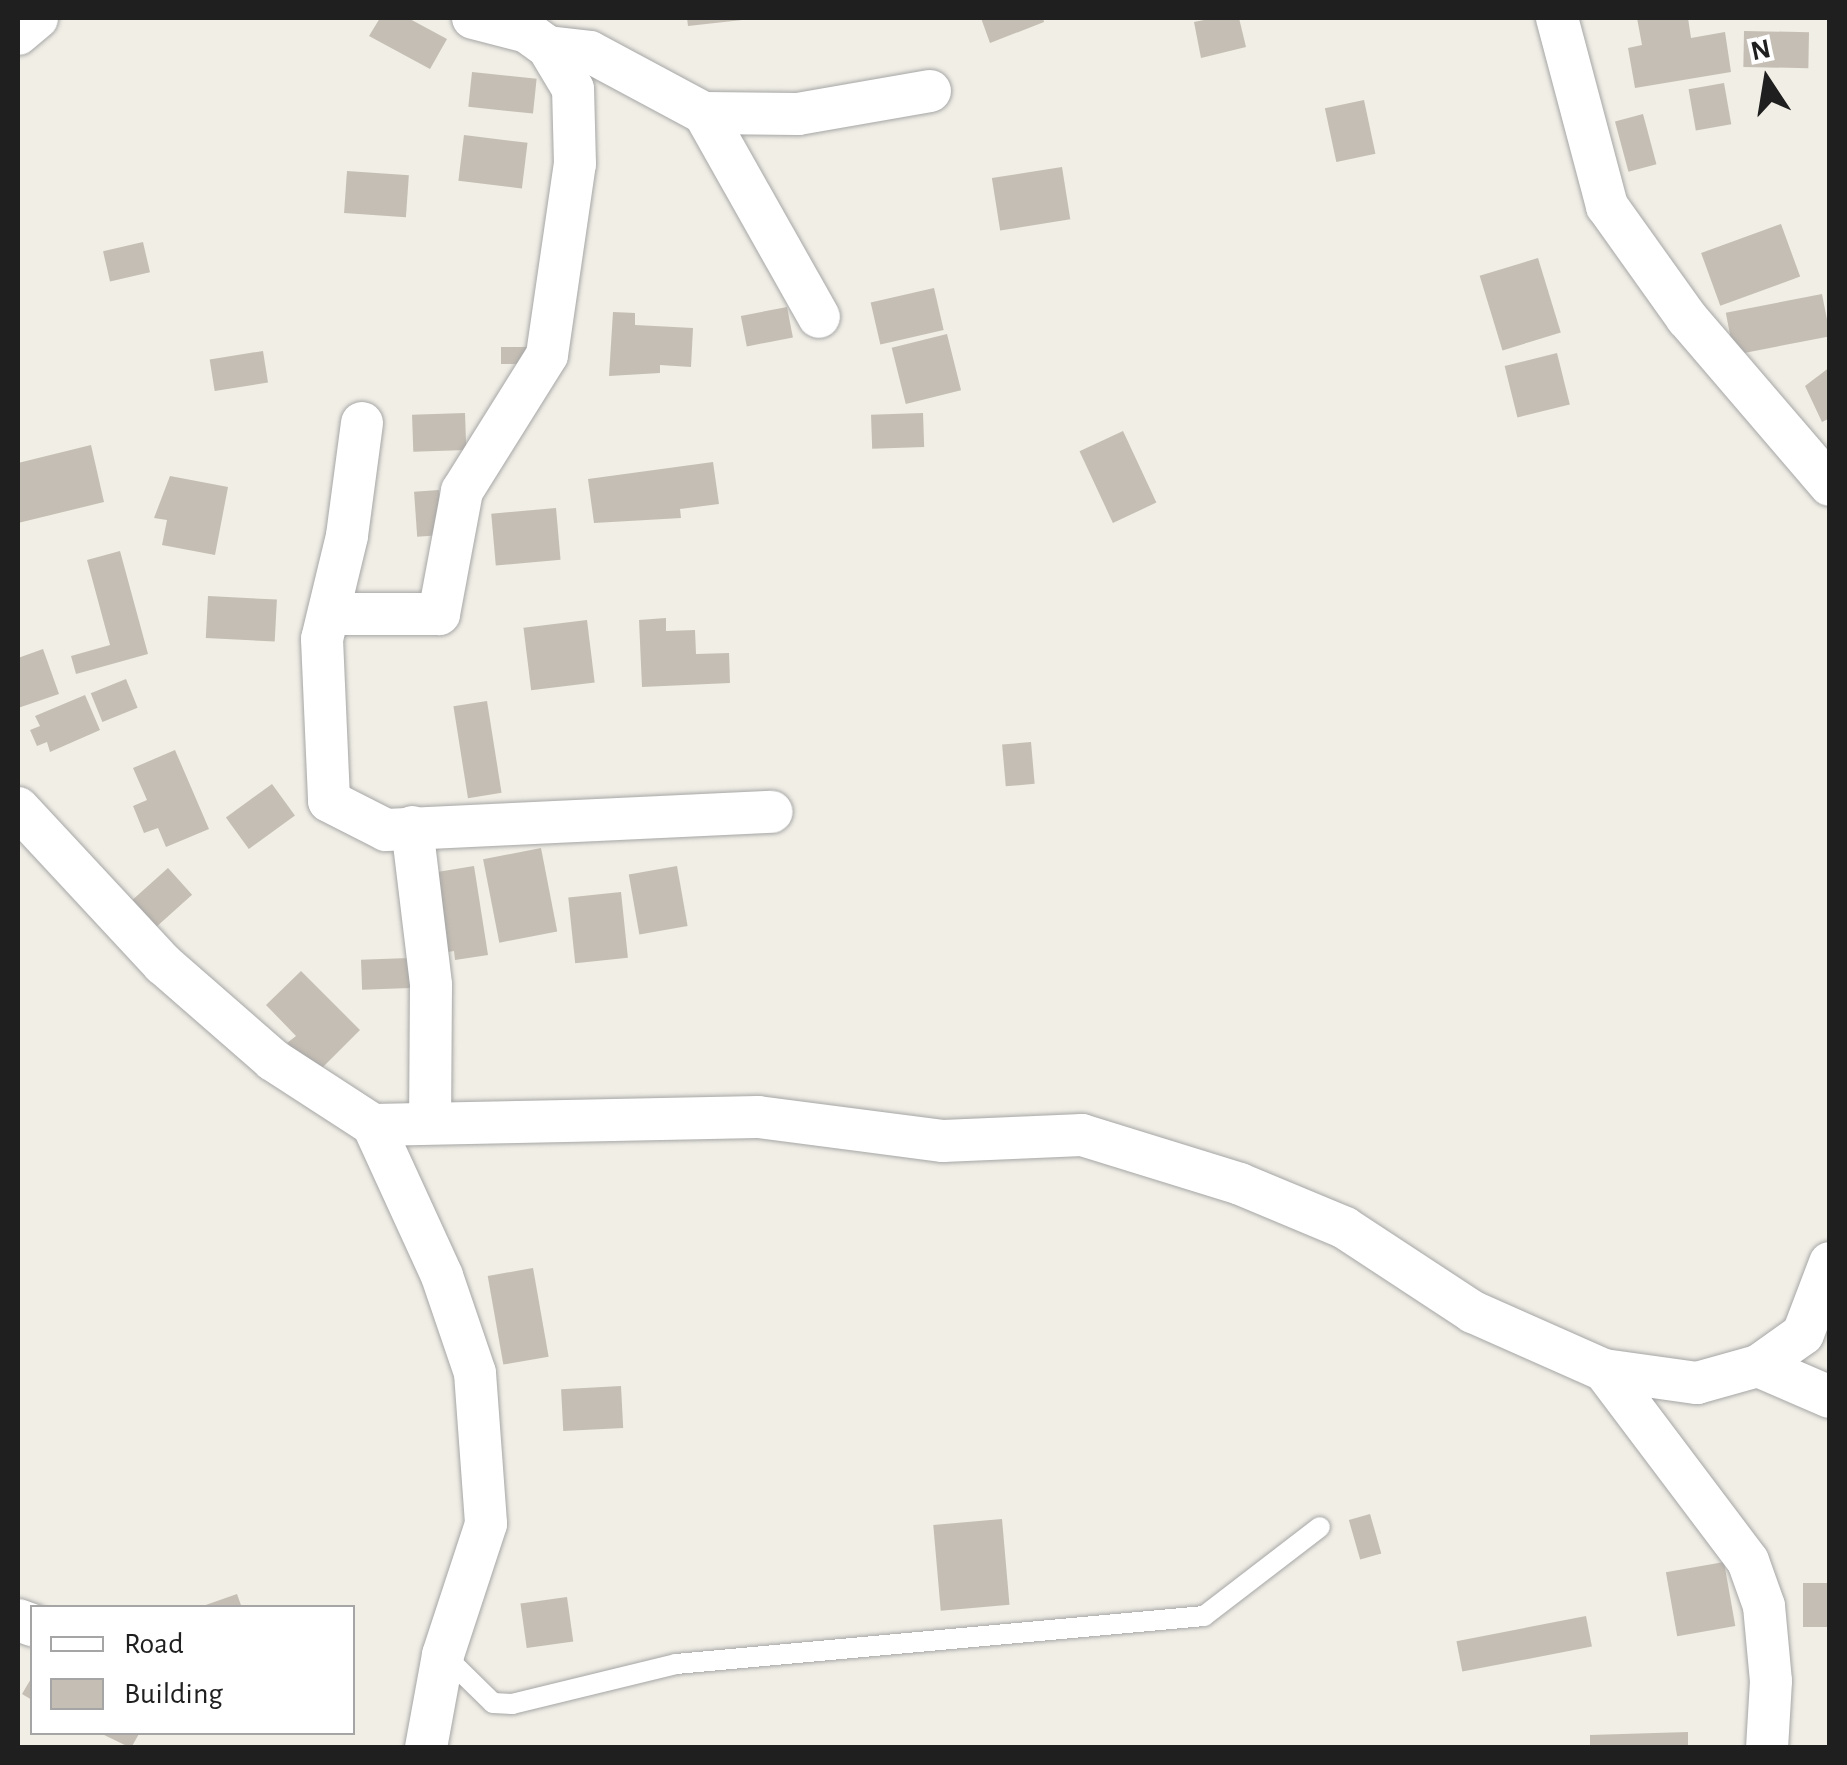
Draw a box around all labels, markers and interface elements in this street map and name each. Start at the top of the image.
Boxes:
north arrow [1717,30,1817,130]
text: N [1748,35,1773,66]
legend [30,1605,355,1735]
text: Road [124,1629,184,1659]
text: Building [124,1679,223,1709]

